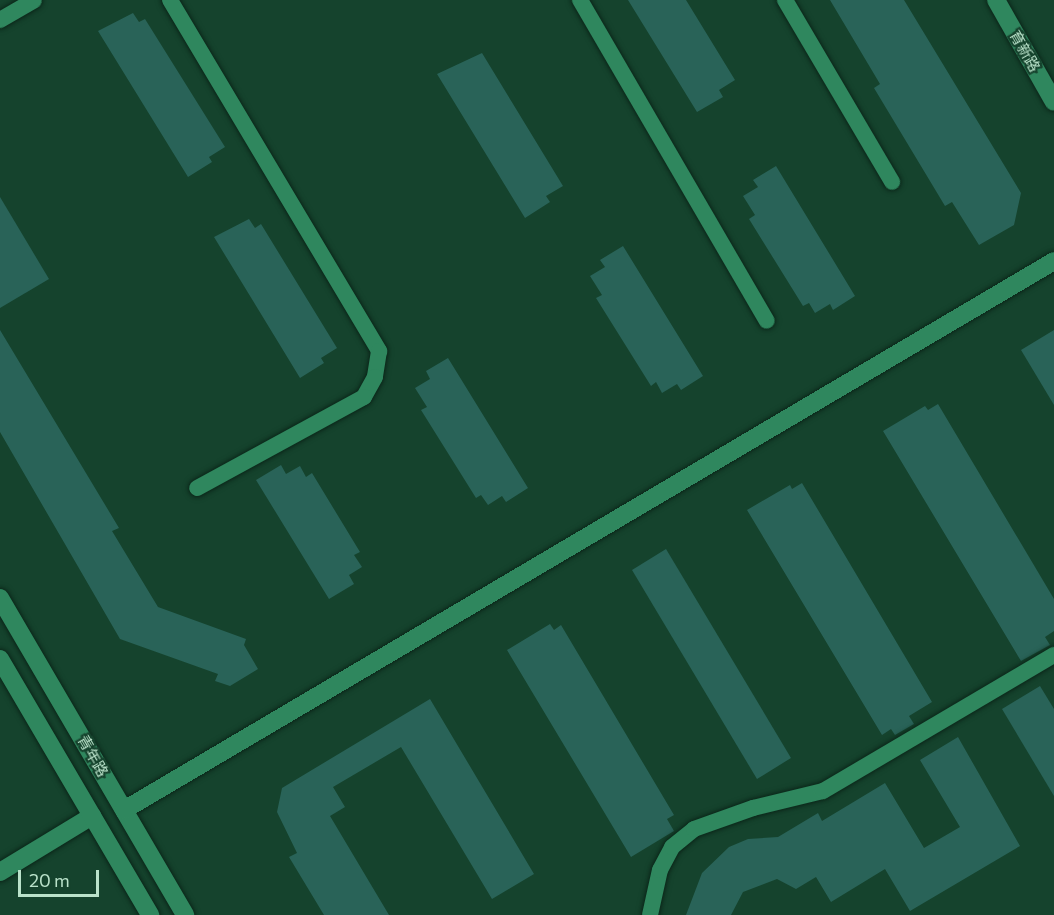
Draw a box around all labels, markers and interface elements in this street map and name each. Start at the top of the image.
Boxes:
street label: 育新路 [1006,27,1044,75]
street label: 青年路 [74,732,112,780]
scale bar [21,858,102,896]
text: 20 m [29,869,70,891]

